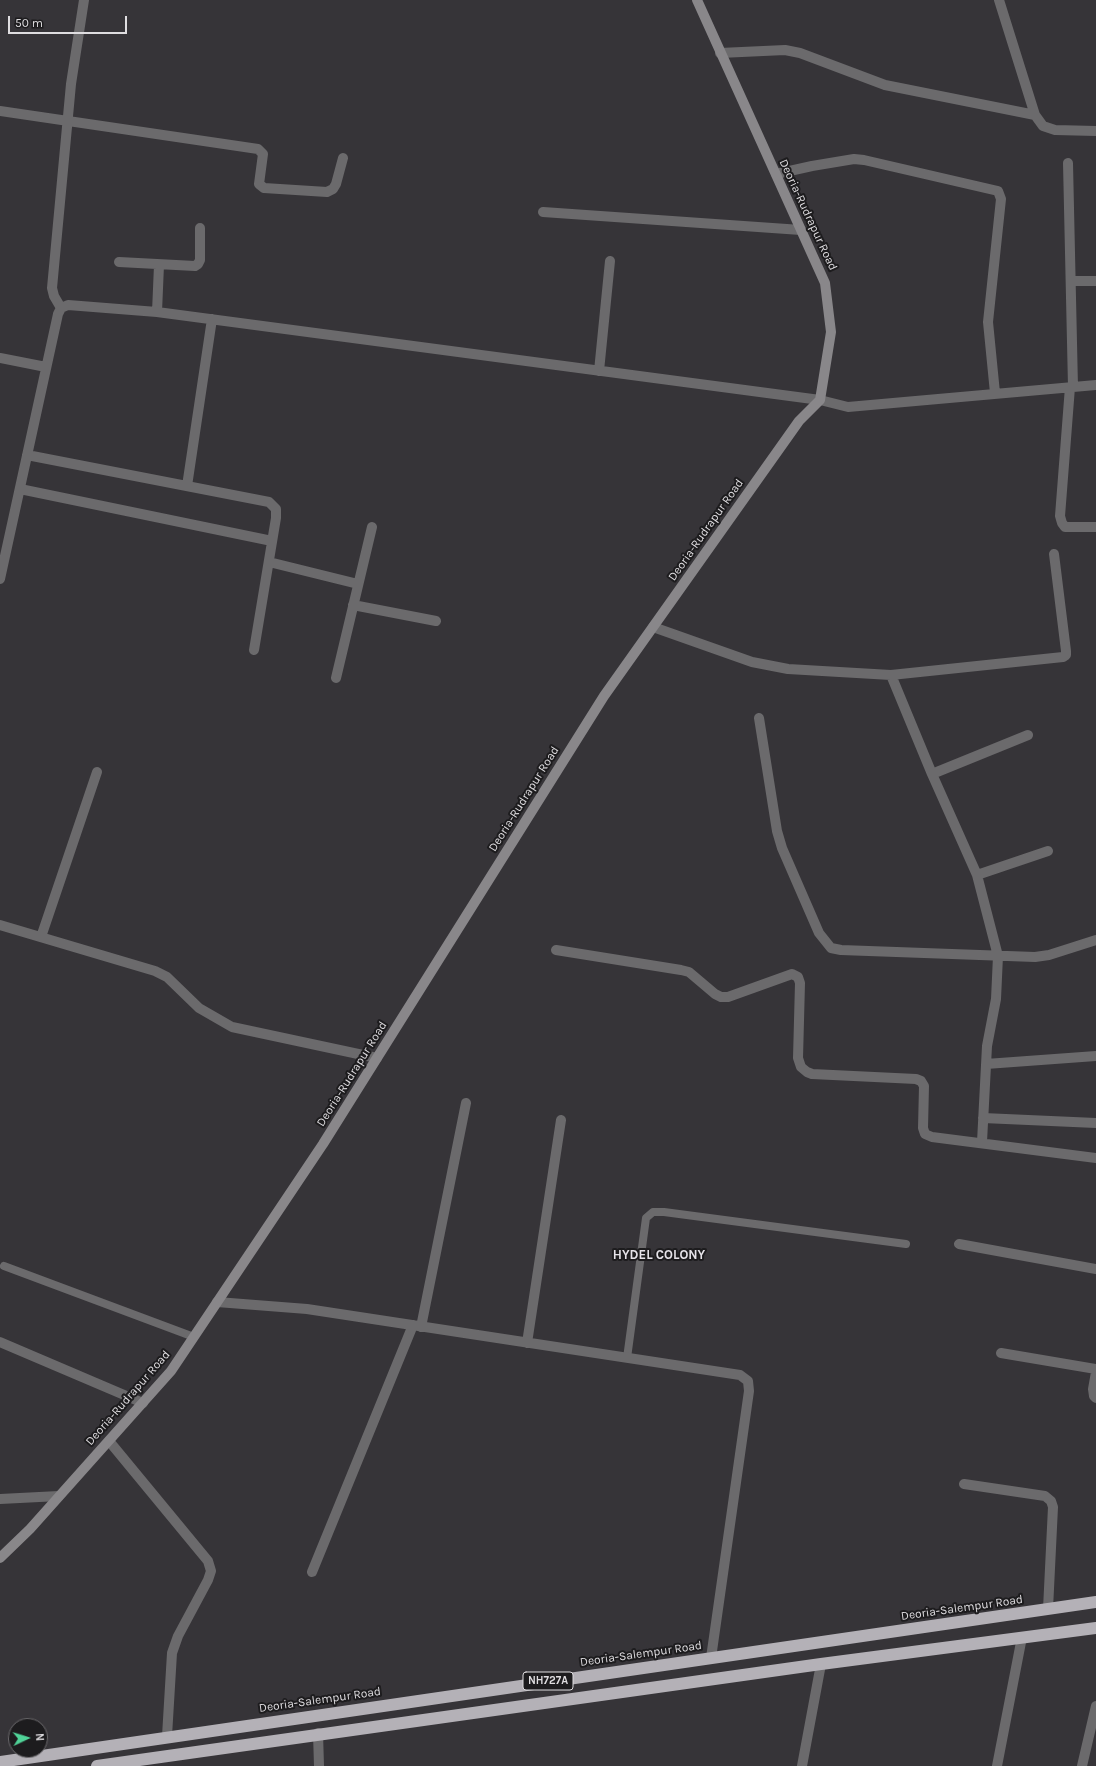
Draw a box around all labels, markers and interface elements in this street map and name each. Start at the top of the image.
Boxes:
scale bar [10,8,129,34]
text: 50 m [15,16,43,30]
street label: Deoria-Rudrapur Road [776,157,840,273]
street label: Deoria-Rudrapur Road [665,476,747,584]
street label: Deoria-Rudrapur Road [486,744,562,854]
street label: Deoria-Rudrapur Road [314,1019,390,1129]
district label: HYDEL COLONY [613,1247,705,1263]
street label: Deoria-Rudrapur Road [83,1348,173,1448]
street label: Deoria-Salempur Road [900,1592,1024,1624]
street label: Deoria-Salempur Road [579,1638,703,1670]
road number: NH727A [523,1672,573,1690]
street label: Deoria-Salempur Road [258,1684,382,1716]
north arrow [8,1718,48,1758]
text: N [33,1733,46,1742]

